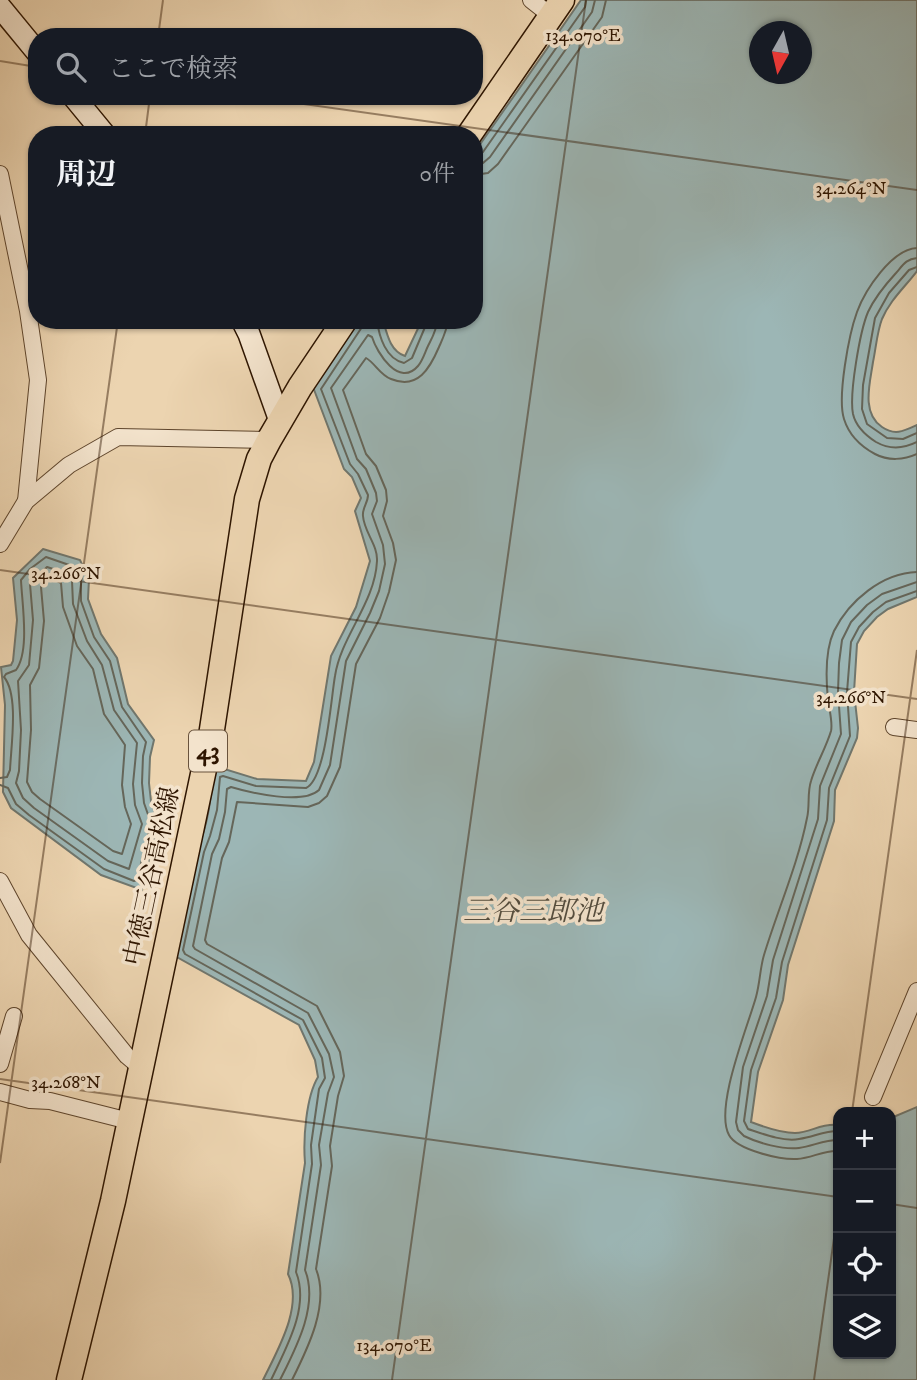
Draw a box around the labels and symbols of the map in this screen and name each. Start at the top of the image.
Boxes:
north arrow [749,21,812,84]
text: 134.070°E [545,25,621,47]
text: 34.264°N [816,178,887,200]
text: 34.266°N [31,563,101,585]
text: 34.266°N [816,687,886,709]
road number: 43 [189,730,227,772]
street label: 中徳三谷高松線 [117,784,188,969]
water label: 三谷三郎池 [463,894,606,929]
text: 34.268°N [31,1072,101,1094]
text: 134.070°E [356,1335,432,1357]

